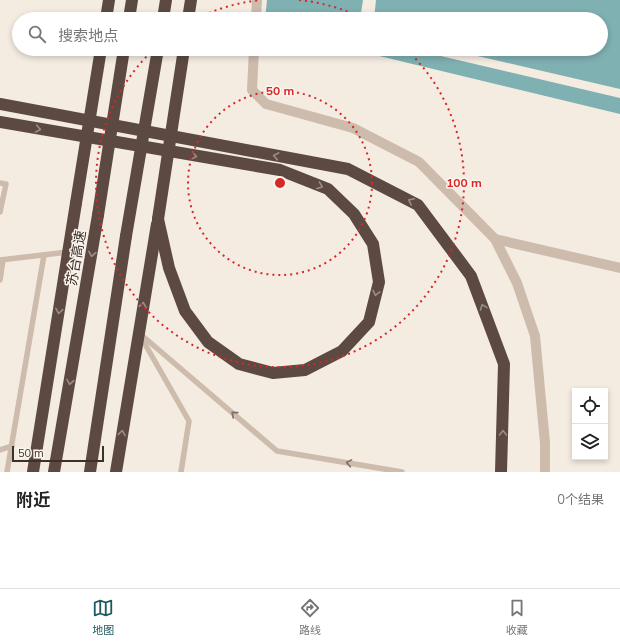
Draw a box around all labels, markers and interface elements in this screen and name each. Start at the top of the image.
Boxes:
search box [12,12,608,56]
icon: search [26,23,48,45]
text: 搜索地点 [58,26,118,45]
text: 50 m [266,83,294,98]
one-way arrow [35,124,42,133]
one-way arrow [191,151,197,159]
one-way arrow [273,152,279,160]
text: 100 m [446,175,482,190]
centre of rings [273,176,287,190]
one-way arrow [316,181,323,189]
one-way arrow [408,198,415,206]
street label: 苏台高速 [62,229,90,287]
one-way arrow [88,250,97,257]
one-way arrow [372,289,381,296]
one-way arrow [138,302,147,308]
one-way arrow [479,303,487,310]
one-way arrow [55,308,64,314]
one-way arrow [66,379,74,385]
map controls [572,388,608,460]
button: locate [572,388,608,424]
one-way arrow [231,411,239,419]
button: layers [572,424,608,460]
one-way arrow [117,430,126,437]
one-way arrow [499,430,507,436]
scale bar [12,444,104,463]
text: 50 m [18,446,44,460]
one-way arrow [346,459,352,468]
text: 附近 [16,489,50,510]
text: 0个结果 [557,491,604,507]
tab: 地图 [92,597,114,637]
tab: 路线 [299,597,321,637]
tab: 收藏 [506,597,528,637]

